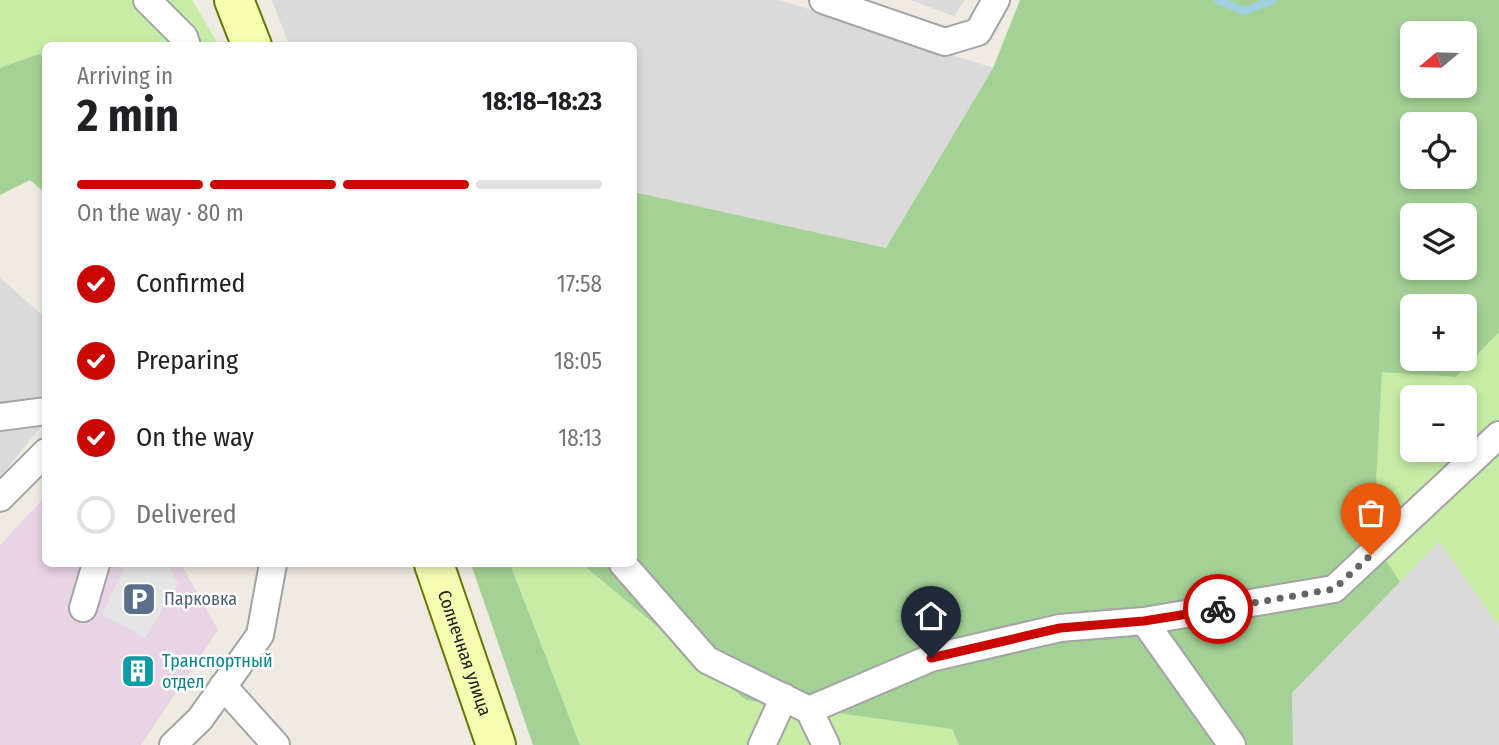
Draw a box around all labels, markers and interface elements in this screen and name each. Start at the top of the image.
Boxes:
north arrow [1400,21,1477,98]
map controls [1400,21,1477,462]
text: Arriving in [77,62,173,90]
text: 18:18–18:23 [482,86,602,117]
text: 2 min [77,88,179,143]
button: locate [1400,112,1477,189]
text: On the way · 80 m [77,199,244,227]
button: layers [1400,203,1477,280]
icon: check [77,265,115,303]
text: Confirmed [136,268,246,299]
text: 17:58 [557,270,602,298]
button: + [1400,294,1477,371]
icon: check [77,342,115,380]
text: Preparing [136,345,238,376]
text: 18:05 [554,347,602,375]
button: − [1400,385,1477,462]
icon: check [77,419,115,457]
text: On the way [136,422,254,453]
text: 18:13 [558,424,602,452]
pin [1341,483,1401,555]
icon: bag [1352,494,1390,532]
text: Delivered [136,499,237,530]
courier [1183,574,1253,644]
parking icon: Парковка [120,580,158,618]
pin [901,586,961,658]
street label: Солнечная улица [433,587,496,719]
place label: Парковка [164,588,237,610]
icon: bike [1199,590,1237,628]
icon: home [912,597,950,635]
place label: Транспортный отдел [162,650,273,693]
building icon: Транспортный отдел [119,652,157,690]

